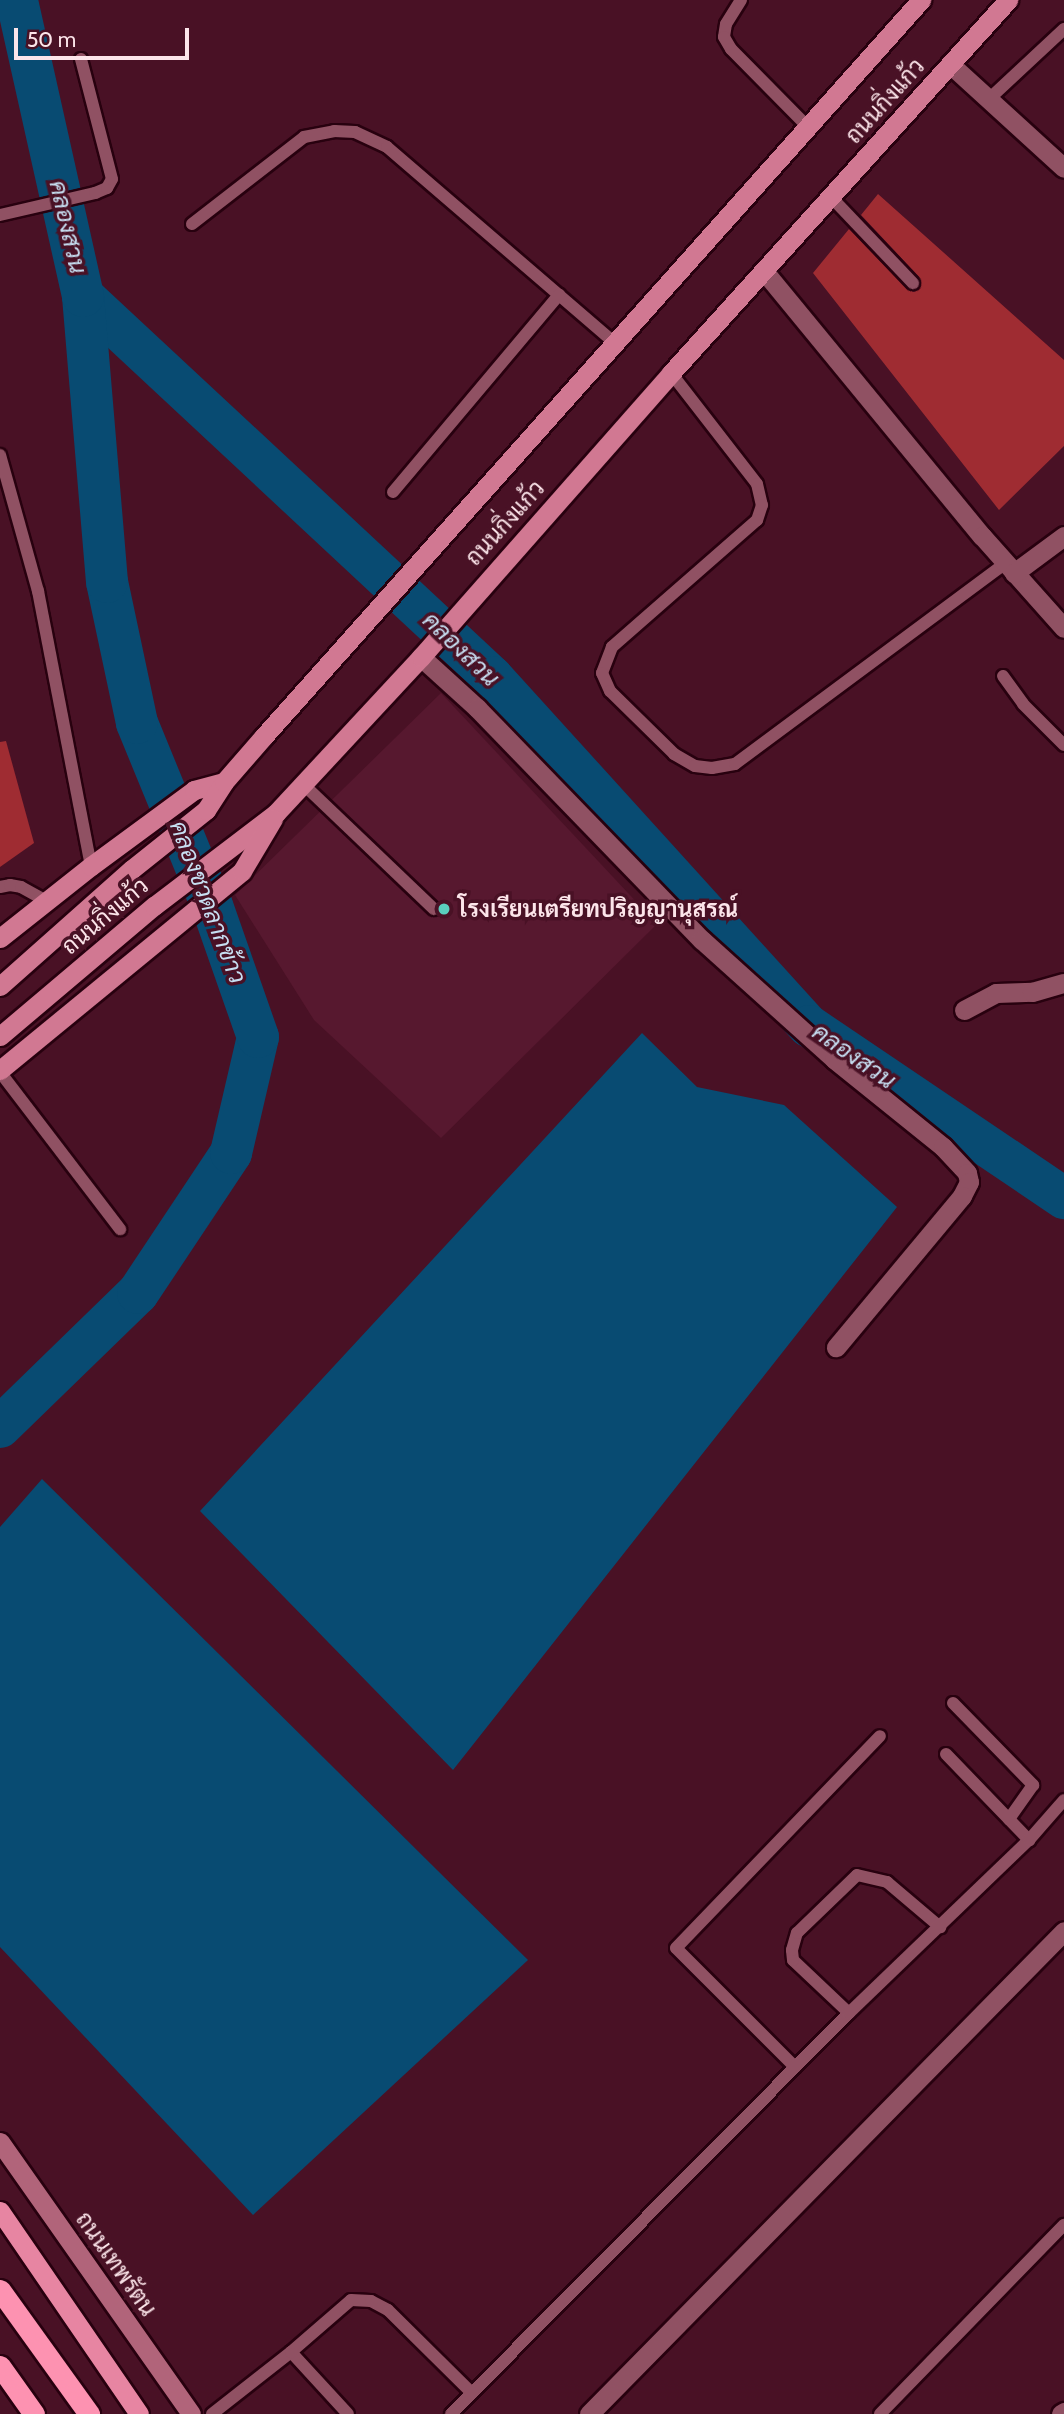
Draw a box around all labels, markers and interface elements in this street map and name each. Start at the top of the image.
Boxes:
scale bar [18,14,192,58]
text: 50 m [27,27,76,52]
street label: ถนนกิ่งแก้ว [840,53,930,149]
water label: คลองสวน [43,178,93,276]
street label: ถนนกิ่งแก้ว [460,475,550,571]
water label: คลองสวน [417,606,505,692]
water label: คลองชวดลากข้าว [164,817,252,987]
street label: ถนนกิ่งแก้ว [56,872,154,960]
place label: โรงเรียนเตรียทปริญญานุสรณ์ [458,895,738,923]
marker: โรงเรียนเตรียทปริญญานุสรณ์ [436,901,452,917]
water label: คลองสวน [807,1017,901,1095]
street label: ถนนเทพรัตน [70,2206,162,2322]

